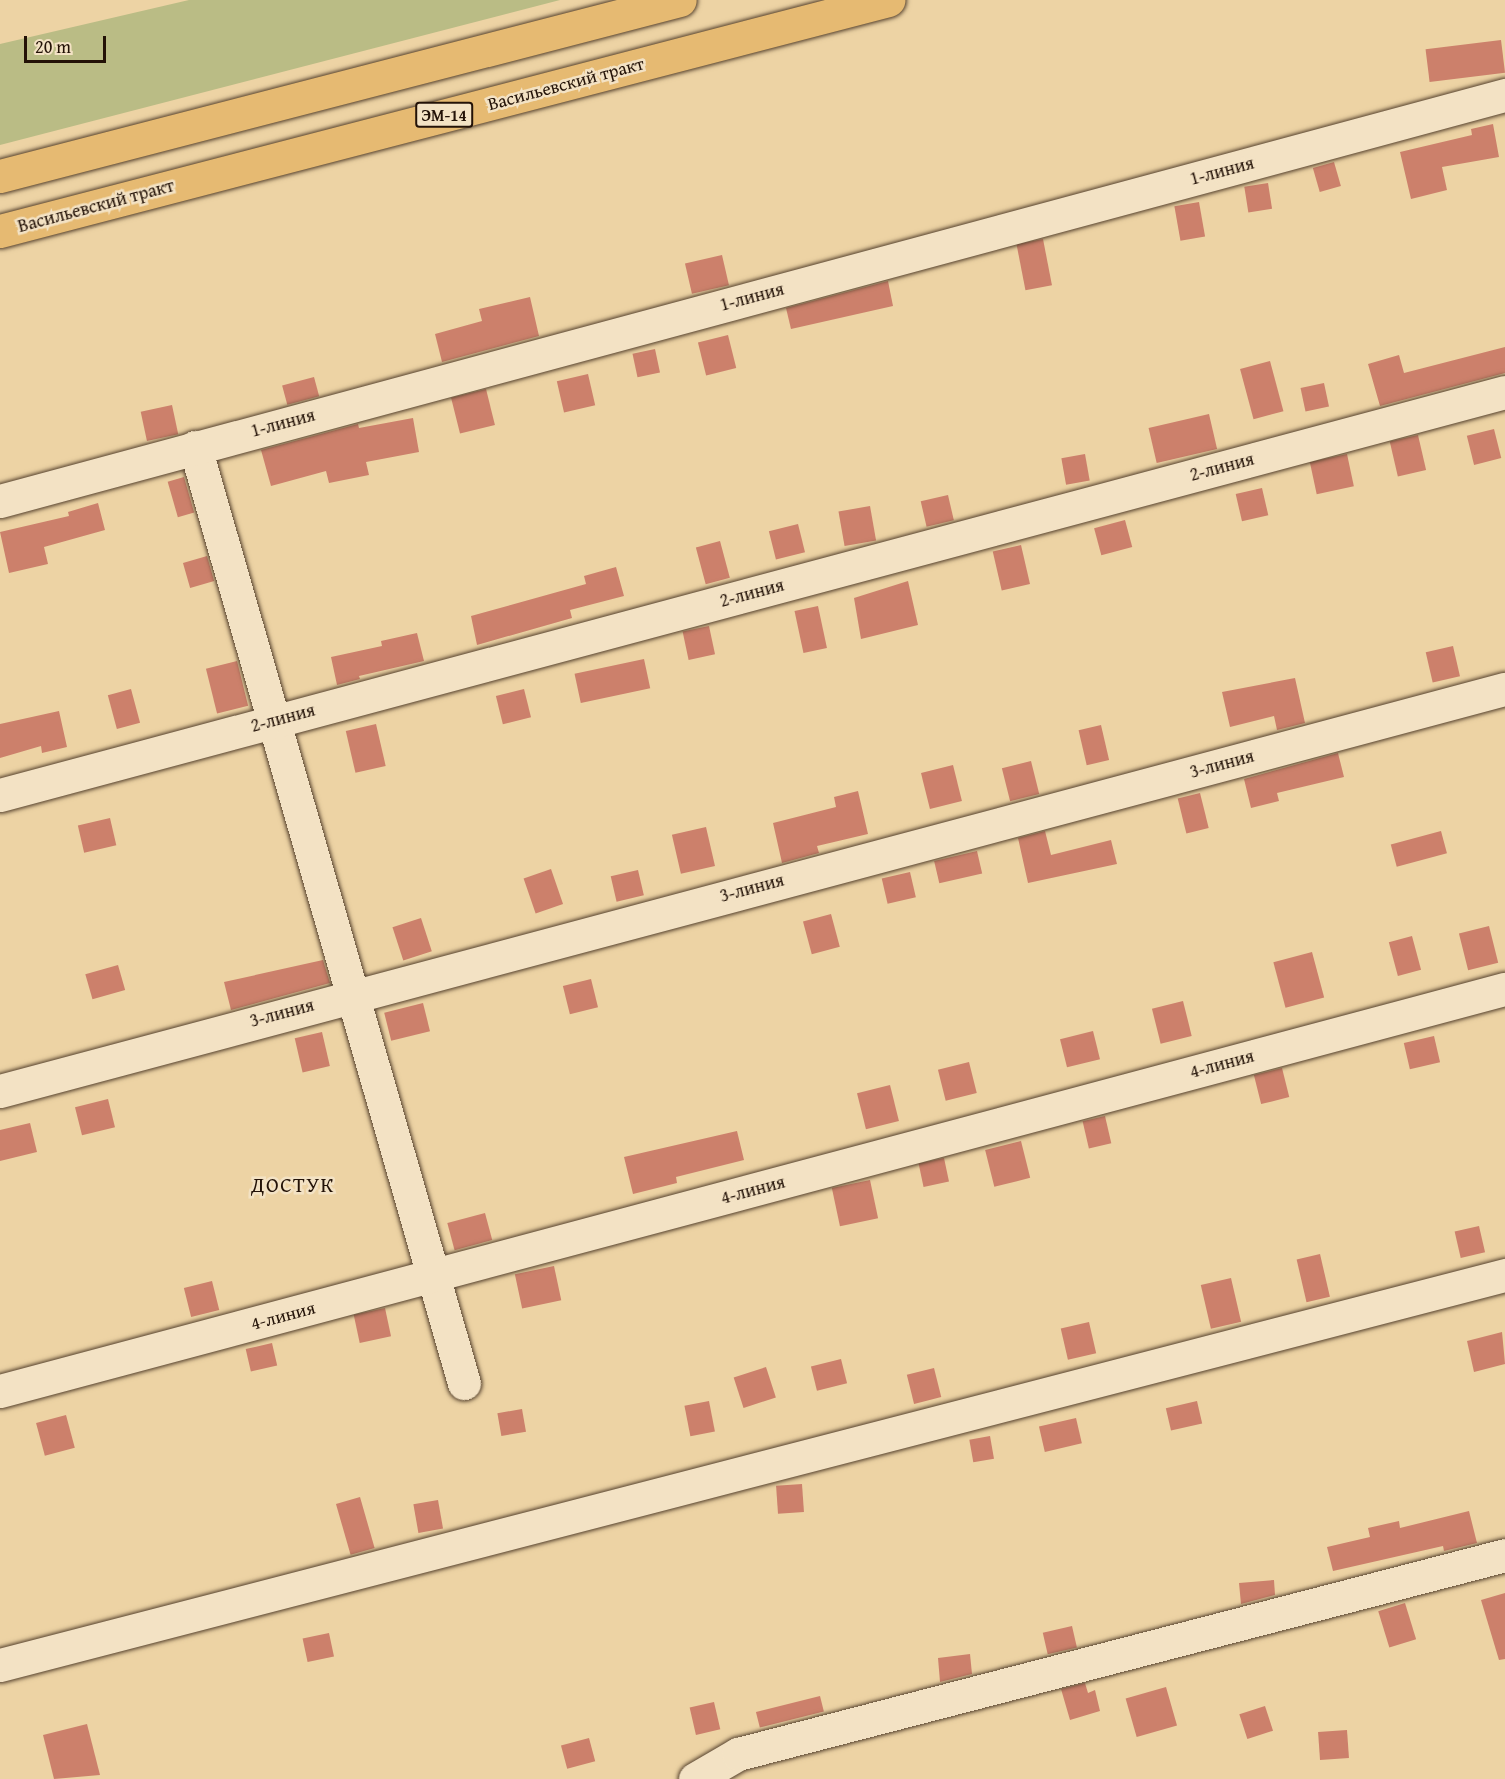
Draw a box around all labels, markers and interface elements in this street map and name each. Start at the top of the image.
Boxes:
scale bar [27,24,110,62]
text: 20 m [35,33,71,60]
street label: Васильевский тракт [485,53,647,115]
road number: ЭМ-14 [414,102,474,128]
street label: 1-линия [1187,152,1257,190]
street label: Васильевский тракт [15,175,177,237]
street label: 1-линия [717,278,787,316]
street label: 1-линия [248,404,318,442]
street label: 2-линия [1187,448,1257,486]
street label: 2-линия [717,574,787,612]
street label: 2-линия [248,699,318,737]
street label: 3-линия [1187,745,1257,783]
street label: 3-линия [717,869,787,907]
street label: 3-линия [247,994,317,1032]
street label: 4-линия [1187,1045,1257,1083]
street label: 4-линия [718,1171,788,1209]
district label: ДОСТУК [251,1172,335,1198]
street label: 4-линия [248,1297,318,1335]

